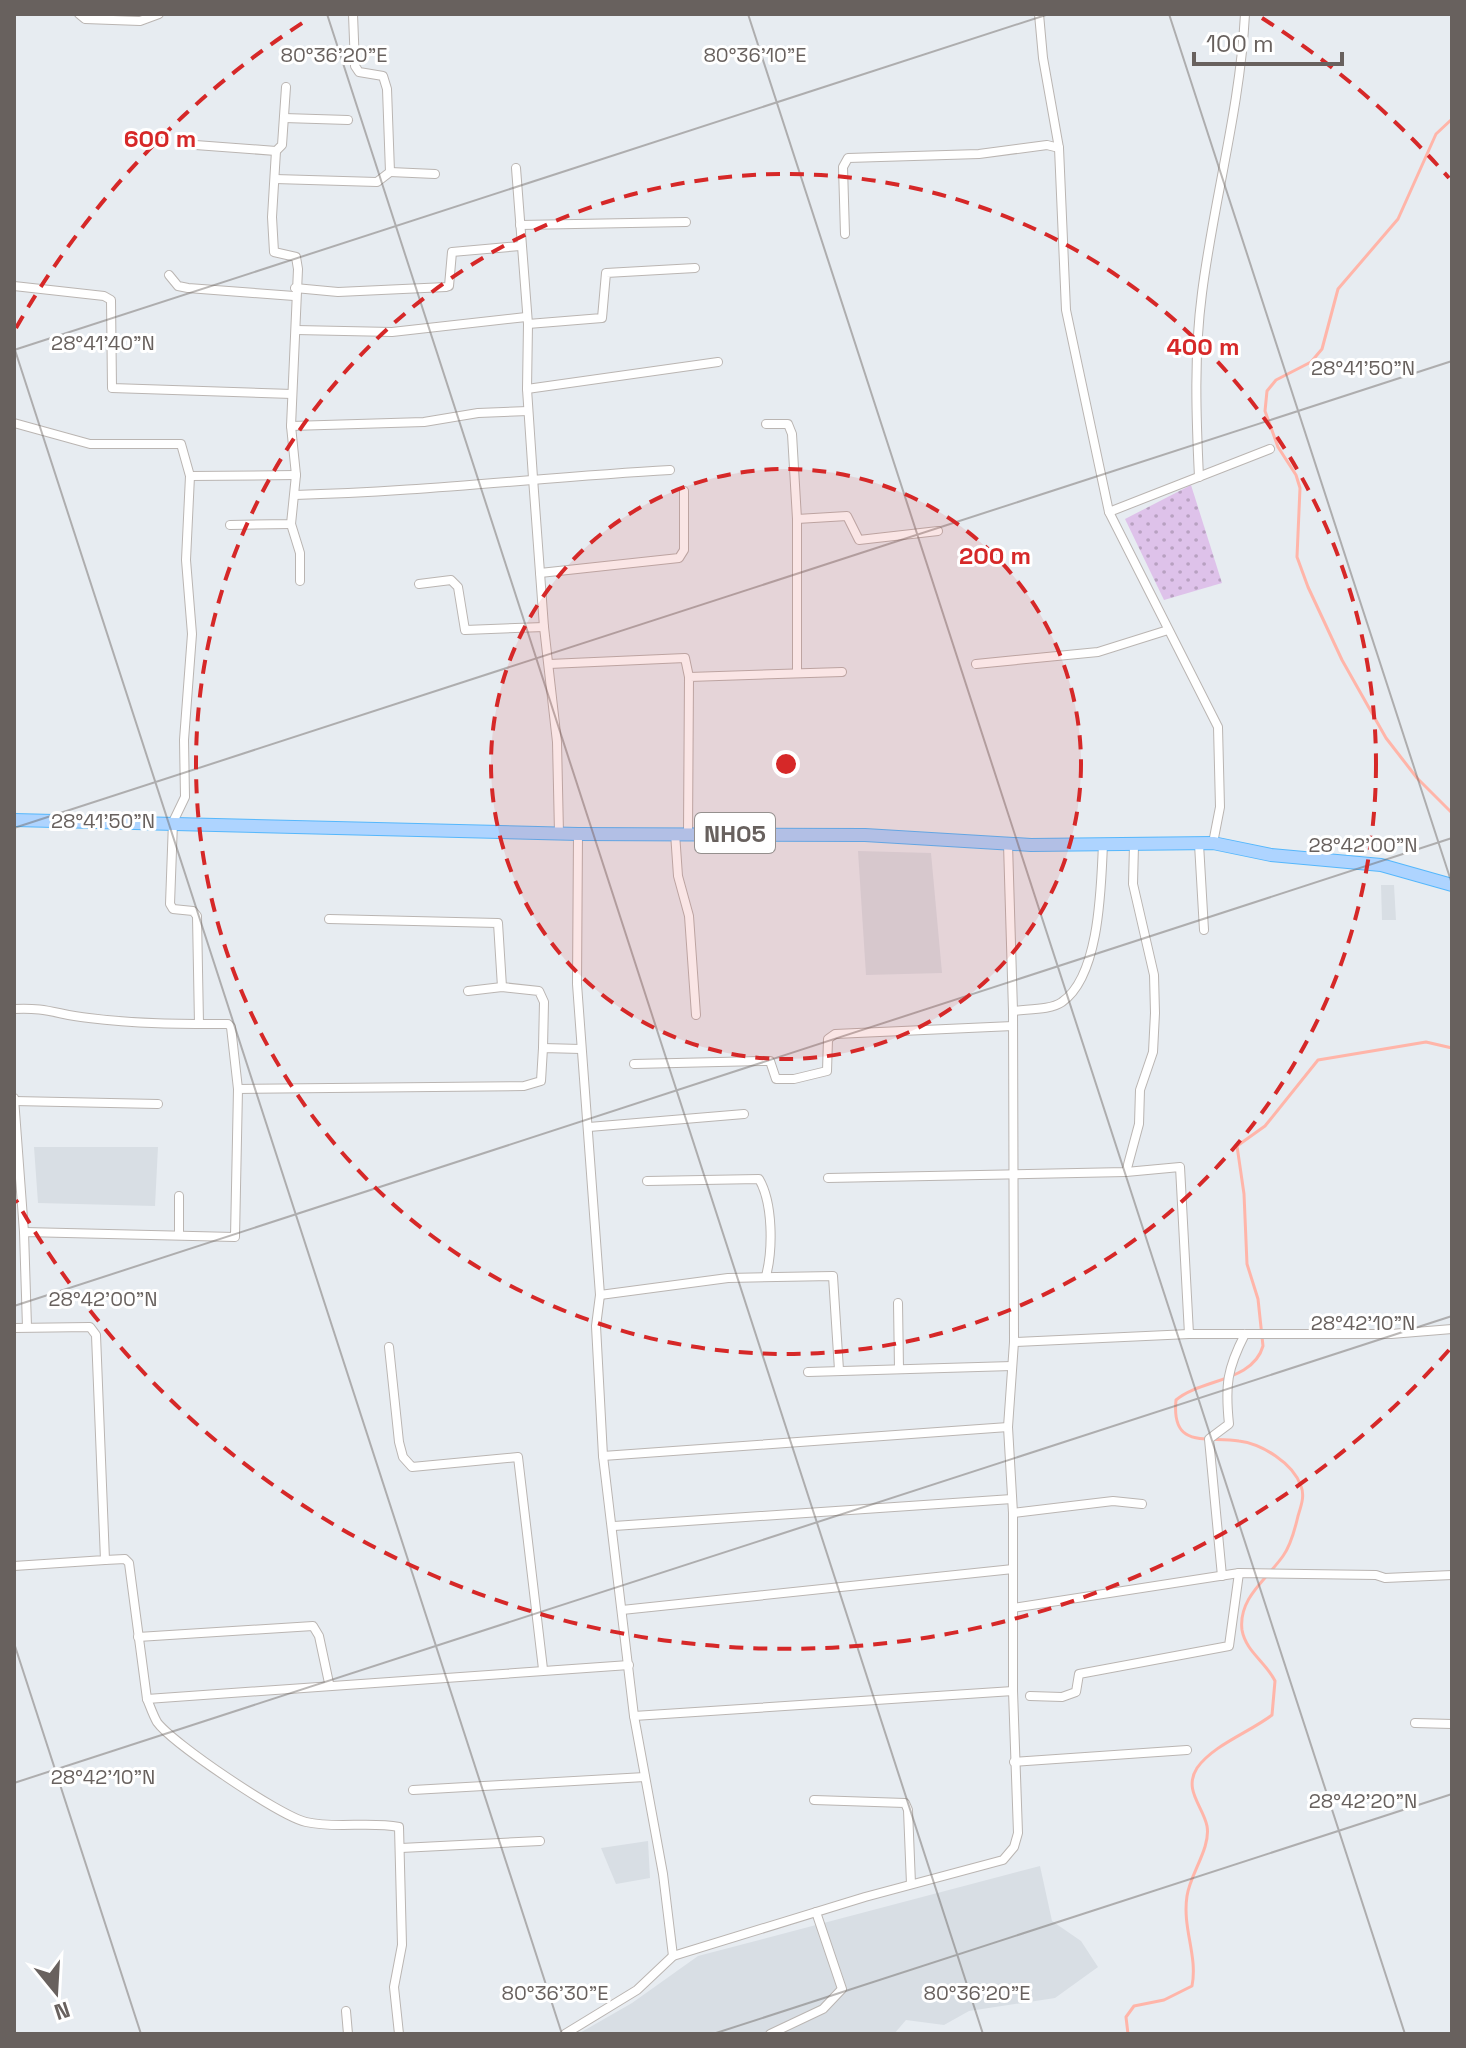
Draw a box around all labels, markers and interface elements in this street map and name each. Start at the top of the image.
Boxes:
scale bar [1194,16,1342,66]
text: 100 m [1206,28,1274,59]
text: 80°36'20"E [281,42,387,68]
text: 80°36'10"E [703,42,807,68]
text: 600 m [124,123,196,154]
text: 28°41'40"N [51,330,155,356]
text: 400 m [1167,331,1239,362]
text: 28°41'50"N [1311,355,1415,381]
text: 200 m [959,540,1031,571]
centre of rings [772,750,800,778]
text: 28°41'50"N [51,808,155,834]
road number: NH05 [695,813,775,853]
text: 28°42'00"N [1308,832,1418,858]
text: 28°42'00"N [48,1286,158,1312]
text: 28°42'10"N [1311,1310,1415,1336]
text: 28°42'10"N [51,1764,155,1790]
text: 28°42'20"N [1309,1788,1417,1814]
north arrow [16,1952,96,2032]
text: 80°36'30"E [502,1980,608,2006]
text: 80°36'20"E [924,1980,1030,2006]
text: N [51,1995,74,2027]

